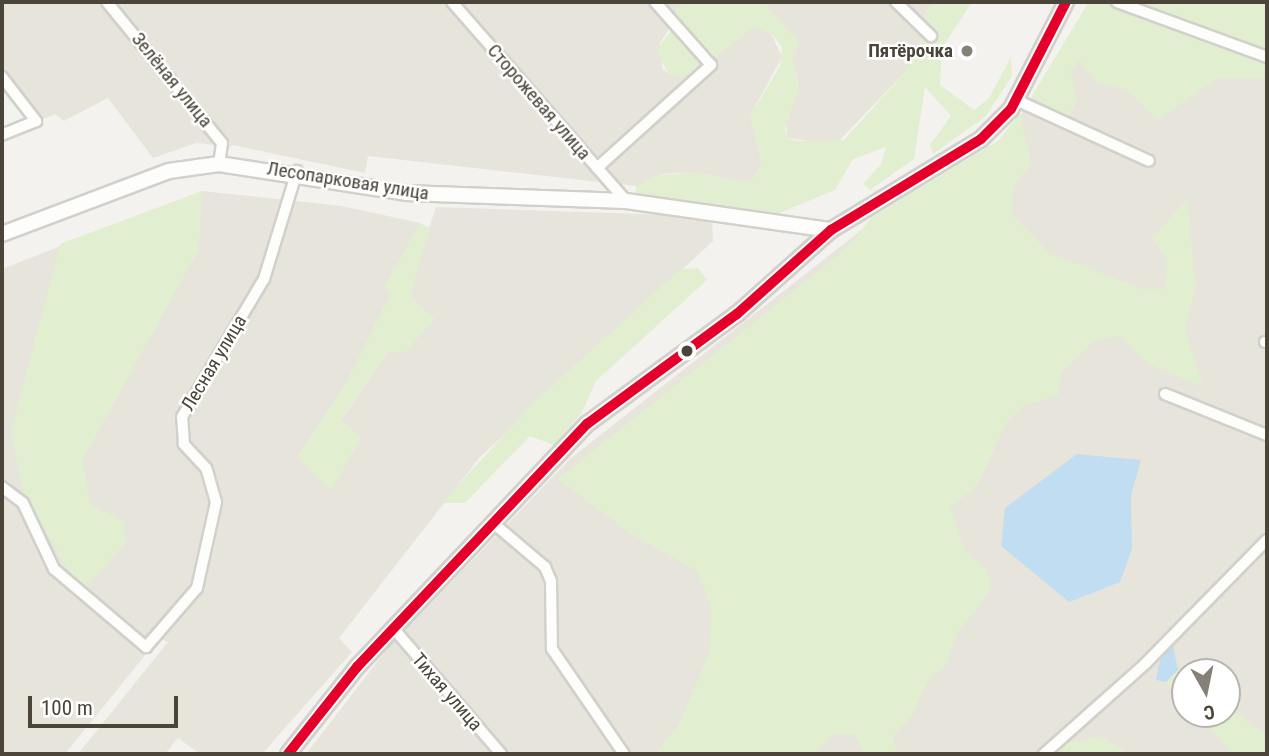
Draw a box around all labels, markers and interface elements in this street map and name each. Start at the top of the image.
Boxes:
street label: Зелёная улица [127,28,217,132]
street label: Сторожевая улица [482,39,596,165]
place label: Пятёрочка [868,40,953,62]
marker: Пятёрочка [959,43,975,59]
street label: Лесопарковая улица [265,157,431,205]
street label: Лесная улица [177,311,251,415]
unlabelled marker [680,344,694,358]
street label: Тихая улица [407,648,487,736]
north arrow [1171,658,1241,728]
scale bar [32,682,182,726]
text: 100 m [41,696,93,720]
text: С [1202,700,1216,724]

